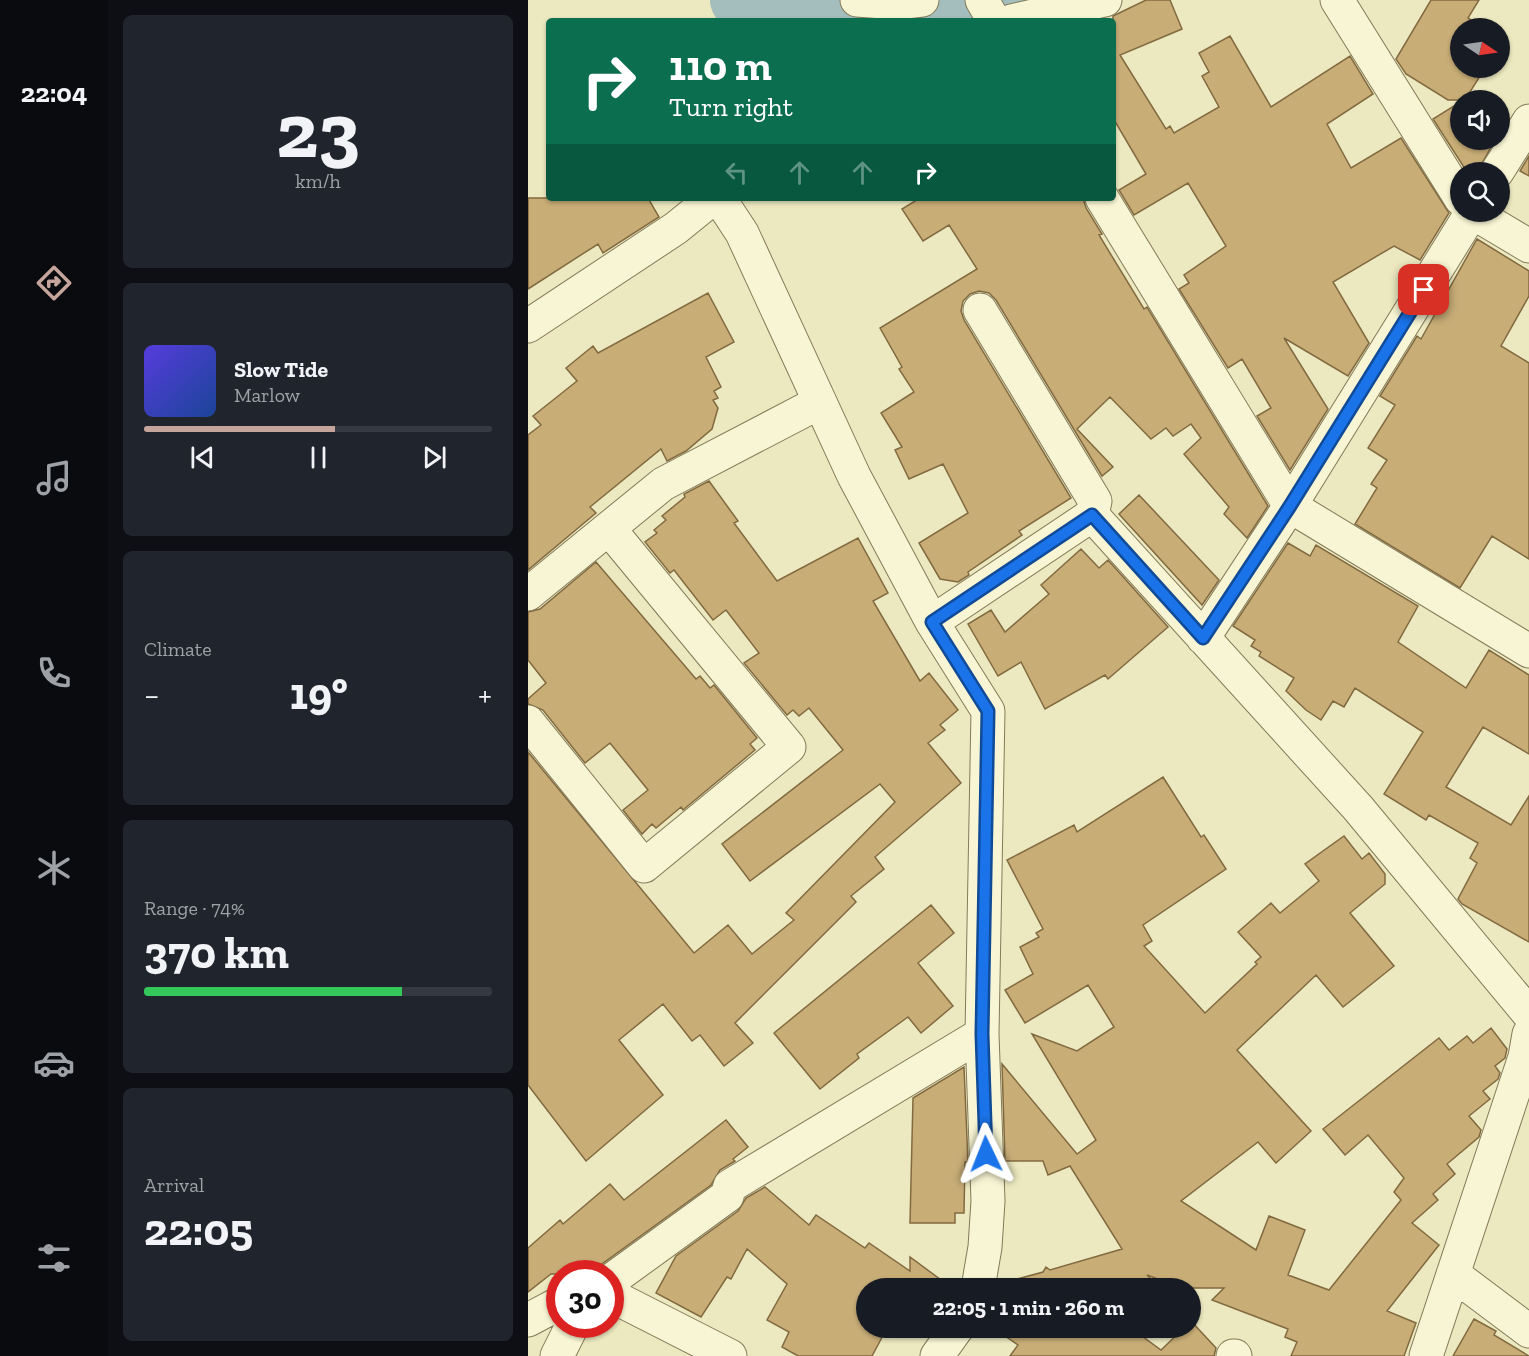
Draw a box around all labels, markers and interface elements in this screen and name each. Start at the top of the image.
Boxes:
north arrow [1450,18,1510,78]
map controls [1450,18,1510,222]
text: 110 m [669,40,772,91]
icon: right [570,42,648,120]
text: 22:04 [21,77,87,109]
text: 23 [276,83,360,177]
button: sound [1450,90,1510,150]
text: Turn right [669,91,793,123]
icon: left [720,156,753,189]
icon: ahead [783,156,816,189]
icon: ahead [846,156,879,189]
icon: right [909,156,942,189]
button: search [1450,162,1510,222]
text: km/h [295,169,341,193]
icon: directions [33,262,75,304]
pin [1398,264,1449,315]
icon: arrive [1407,273,1440,306]
text: Slow Tide [234,356,328,383]
text: Marlow [234,383,300,407]
icon: previous [186,441,219,474]
icon: pause [302,441,335,474]
icon: next [418,441,451,474]
icon: music [33,457,75,499]
text: Climate [144,637,212,661]
icon: phone [33,652,75,694]
text: 19° [290,667,348,721]
text: − [144,675,159,714]
text: + [478,675,492,714]
icon: climate [33,847,75,889]
text: Range · 74% [144,896,245,920]
text: 370 km [144,926,289,980]
icon: car [33,1042,75,1084]
position arrow [954,1122,1018,1186]
text: Arrival [144,1173,204,1197]
text: 22:05 [144,1203,253,1257]
icon: filters [33,1237,75,1279]
speed limit sign: 30 [546,1260,624,1338]
text: 22:05 · 1 min · 260 m [933,1294,1124,1321]

